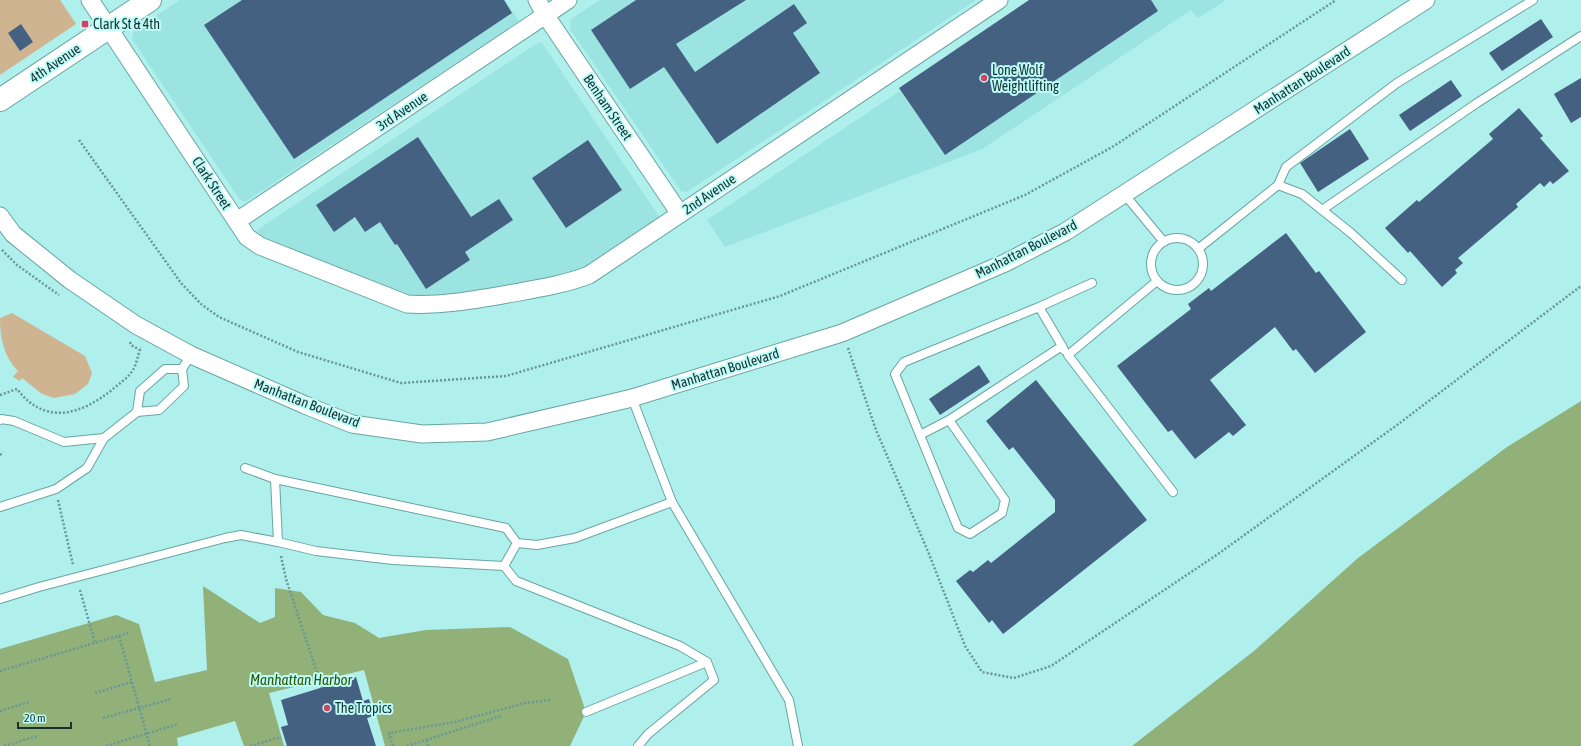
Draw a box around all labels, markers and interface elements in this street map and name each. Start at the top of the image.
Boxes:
place label: Clark St & 4th [93,16,160,32]
marker: Clark St & 4th [80,19,90,29]
street label: 4th Avenue [26,40,84,86]
street label: Manhattan Boulevard [1251,43,1353,117]
place label: Lone Wolf Weightlifting [992,62,1059,94]
street label: Benham Street [580,71,636,143]
marker: Lone Wolf Weightlifting [979,73,989,83]
street label: 3rd Avenue [373,88,431,134]
street label: Clark Street [189,154,235,212]
street label: 2nd Avenue [679,170,739,218]
street label: Manhattan Boulevard [972,216,1080,282]
street label: Manhattan Boulevard [669,345,781,393]
street label: Manhattan Boulevard [252,375,362,431]
water label: Manhattan Harbor [250,671,353,688]
place label: The Tropics [335,700,392,716]
marker: The Tropics [322,703,332,713]
scale bar [18,704,71,730]
text: 20 m [24,711,46,725]

